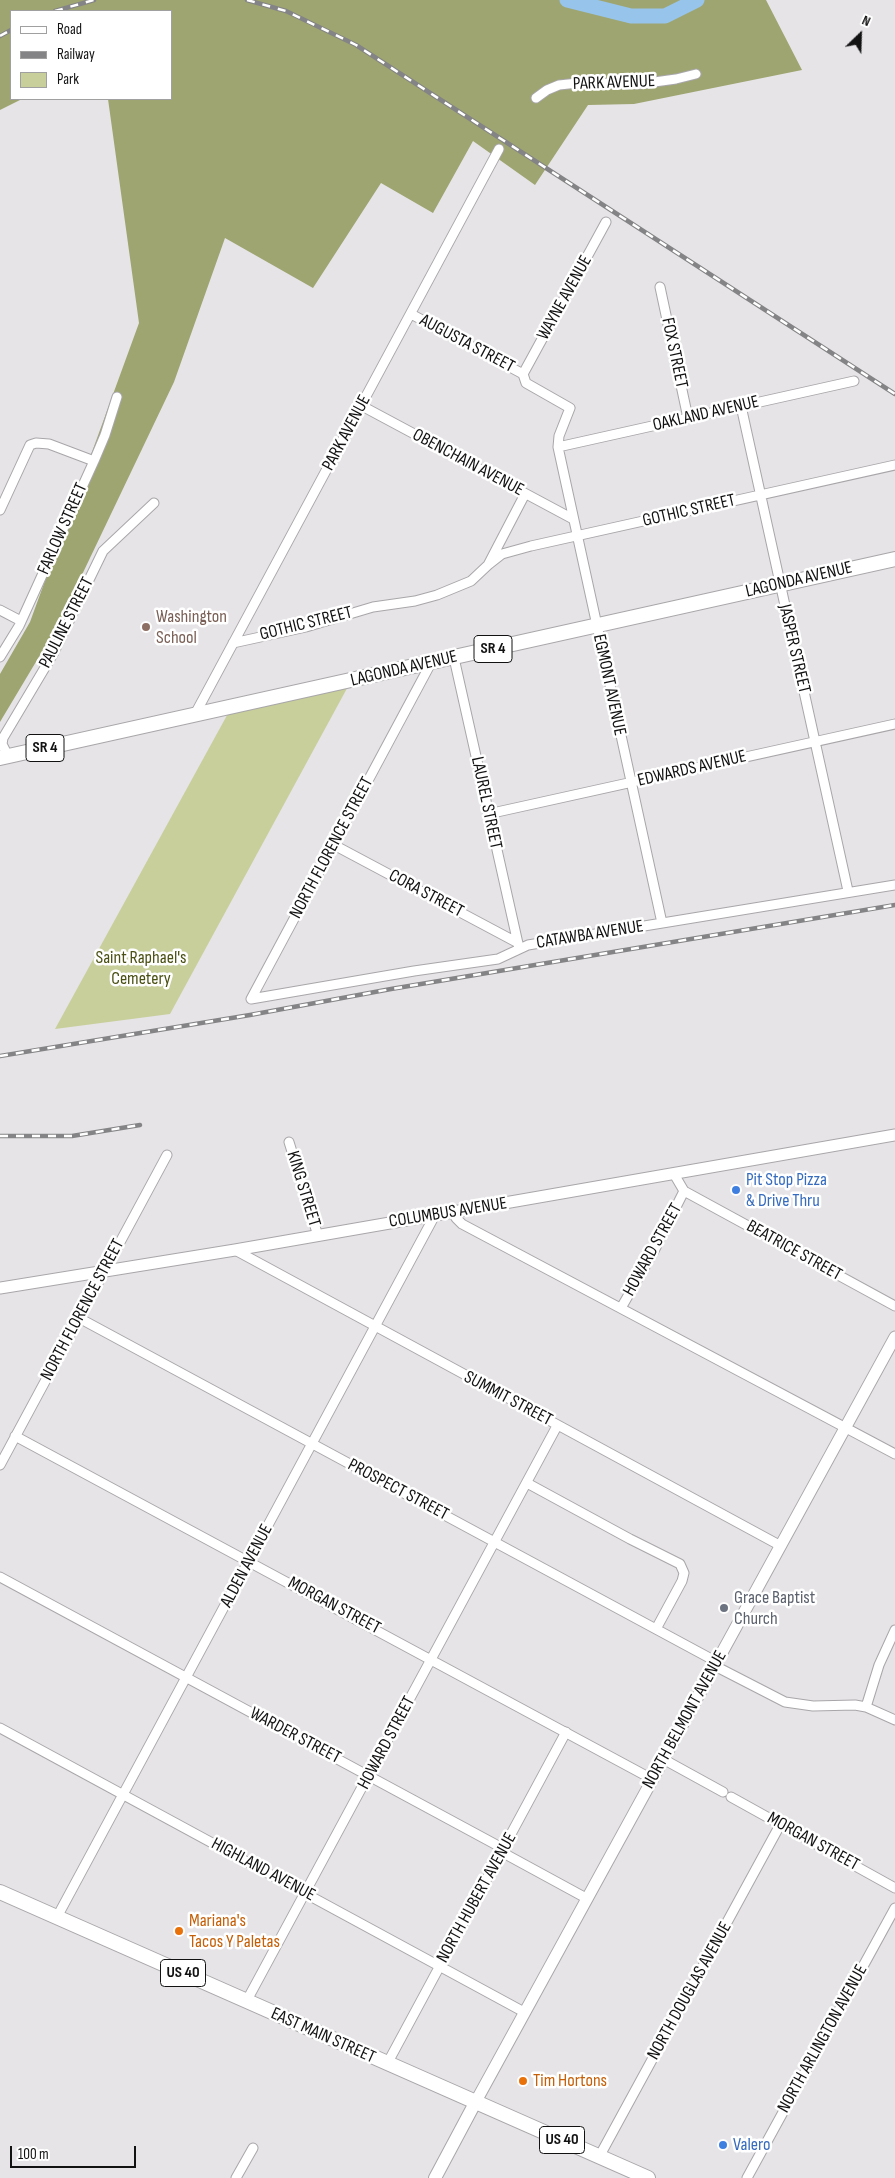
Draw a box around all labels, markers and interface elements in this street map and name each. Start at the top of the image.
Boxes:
legend [10,10,172,100]
north arrow [835,10,885,60]
text: N [859,12,873,30]
text: Road [57,20,82,39]
text: Railway [57,45,95,64]
text: Park [57,70,79,89]
street label: PARK AVENUE [572,71,656,95]
street label: WAYNE AVENUE [533,252,597,344]
street label: AUGUSTA STREET [416,310,518,378]
street label: FOX STREET [656,316,692,390]
street label: OAKLAND AVENUE [651,391,761,437]
street label: PARK AVENUE [318,392,376,474]
street label: OBENCHAIN AVENUE [409,425,527,501]
street label: FARLOW STREET [33,480,93,578]
street label: GOTHIC STREET [640,490,738,532]
street label: LAGONDA AVENUE [744,557,854,603]
street label: PAULINE STREET [35,574,99,672]
street label: GOTHIC STREET [257,602,355,646]
street label: JASPER STREET [773,602,815,696]
place label: Washington School [156,606,227,649]
marker: Washington School [140,621,152,633]
street label: EGMONT AVENUE [588,632,630,738]
road number: SR 4 [474,636,512,662]
street label: LAGONDA AVENUE [349,646,459,692]
road number: SR 4 [26,734,64,761]
street label: EDWARDS AVENUE [636,746,748,792]
street label: LAUREL STREET [466,755,506,851]
street label: NORTH FLORENCE STREET [286,774,378,922]
street label: CORA STREET [385,865,467,923]
street label: CATAWBA AVENUE [535,916,645,954]
park label: Saint Raphael's Cemetery [95,947,187,990]
street label: KING STREET [281,1148,325,1230]
place label: Pit Stop Pizza & Drive Thru [746,1169,827,1212]
marker: Pit Stop Pizza & Drive Thru [730,1184,742,1196]
street label: COLUMBUS AVENUE [387,1193,509,1233]
street label: HOWARD STREET [619,1200,687,1300]
street label: BEATRICE STREET [742,1216,846,1286]
street label: NORTH FLORENCE STREET [37,1236,129,1384]
street label: SUMMIT STREET [460,1367,556,1431]
street label: PROSPECT STREET [344,1454,452,1526]
street label: ALDEN AVENUE [216,1521,278,1611]
street label: MORGAN STREET [284,1573,384,1639]
place label: Grace Baptist Church [734,1587,815,1630]
marker: Grace Baptist Church [718,1602,730,1614]
street label: NORTH BELMONT AVENUE [638,1647,732,1793]
street label: HOWARD STREET [353,1693,421,1793]
street label: WARDER STREET [246,1703,344,1769]
street label: MORGAN STREET [763,1808,863,1876]
street label: NORTH HUBERT AVENUE [432,1829,522,1967]
street label: HIGHLAND AVENUE [207,1834,319,1906]
place label: Mariana's Tacos Y Paletas [189,1910,280,1952]
street label: NORTH DOUGLAS AVENUE [643,1918,737,2064]
marker: Mariana's Tacos Y Paletas [173,1925,185,1937]
road number: US 40 [160,1960,206,1986]
street label: NORTH ARLINGTON AVENUE [773,1961,873,2117]
street label: EAST MAIN STREET [267,2003,379,2069]
place label: Tim Hortons [533,2070,607,2092]
marker: Tim Hortons [517,2075,529,2087]
road number: US 40 [540,2126,584,2154]
place label: Valero [733,2134,770,2156]
scale bar [12,2136,139,2168]
marker: Valero [717,2139,729,2151]
text: 100 m [18,2145,49,2164]

